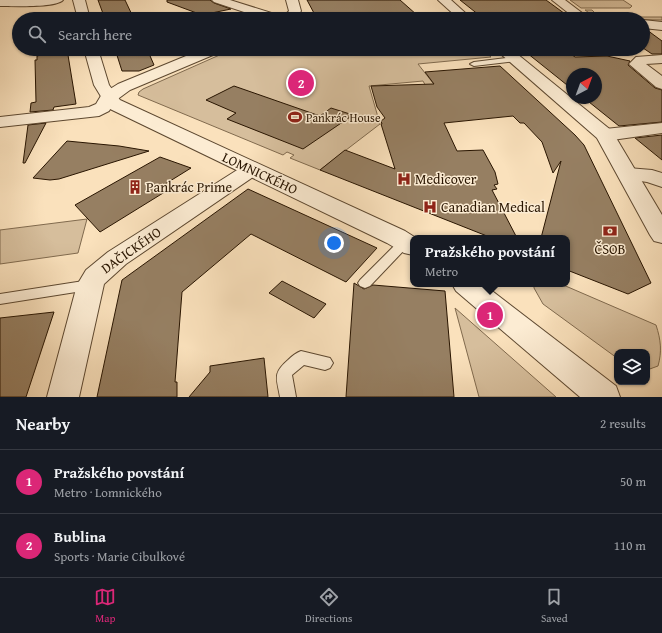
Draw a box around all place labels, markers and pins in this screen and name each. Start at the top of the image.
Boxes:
pin: 2 [288,68,314,98]
sports icon: Pankrác House [287,109,303,125]
place label: Pankrác House [306,109,381,126]
place label: Medicover [415,169,477,189]
hospital icon: Medicover [396,171,412,187]
place label: Pankrác Prime [146,177,232,197]
building icon: Pankrác Prime [127,179,143,195]
place label: Canadian Medical [441,197,545,217]
hospital icon: Canadian Medical [422,199,438,215]
bank icon: ČSOB [602,223,618,239]
place label: ČSOB [595,239,626,259]
pin: 1 [477,300,503,330]

